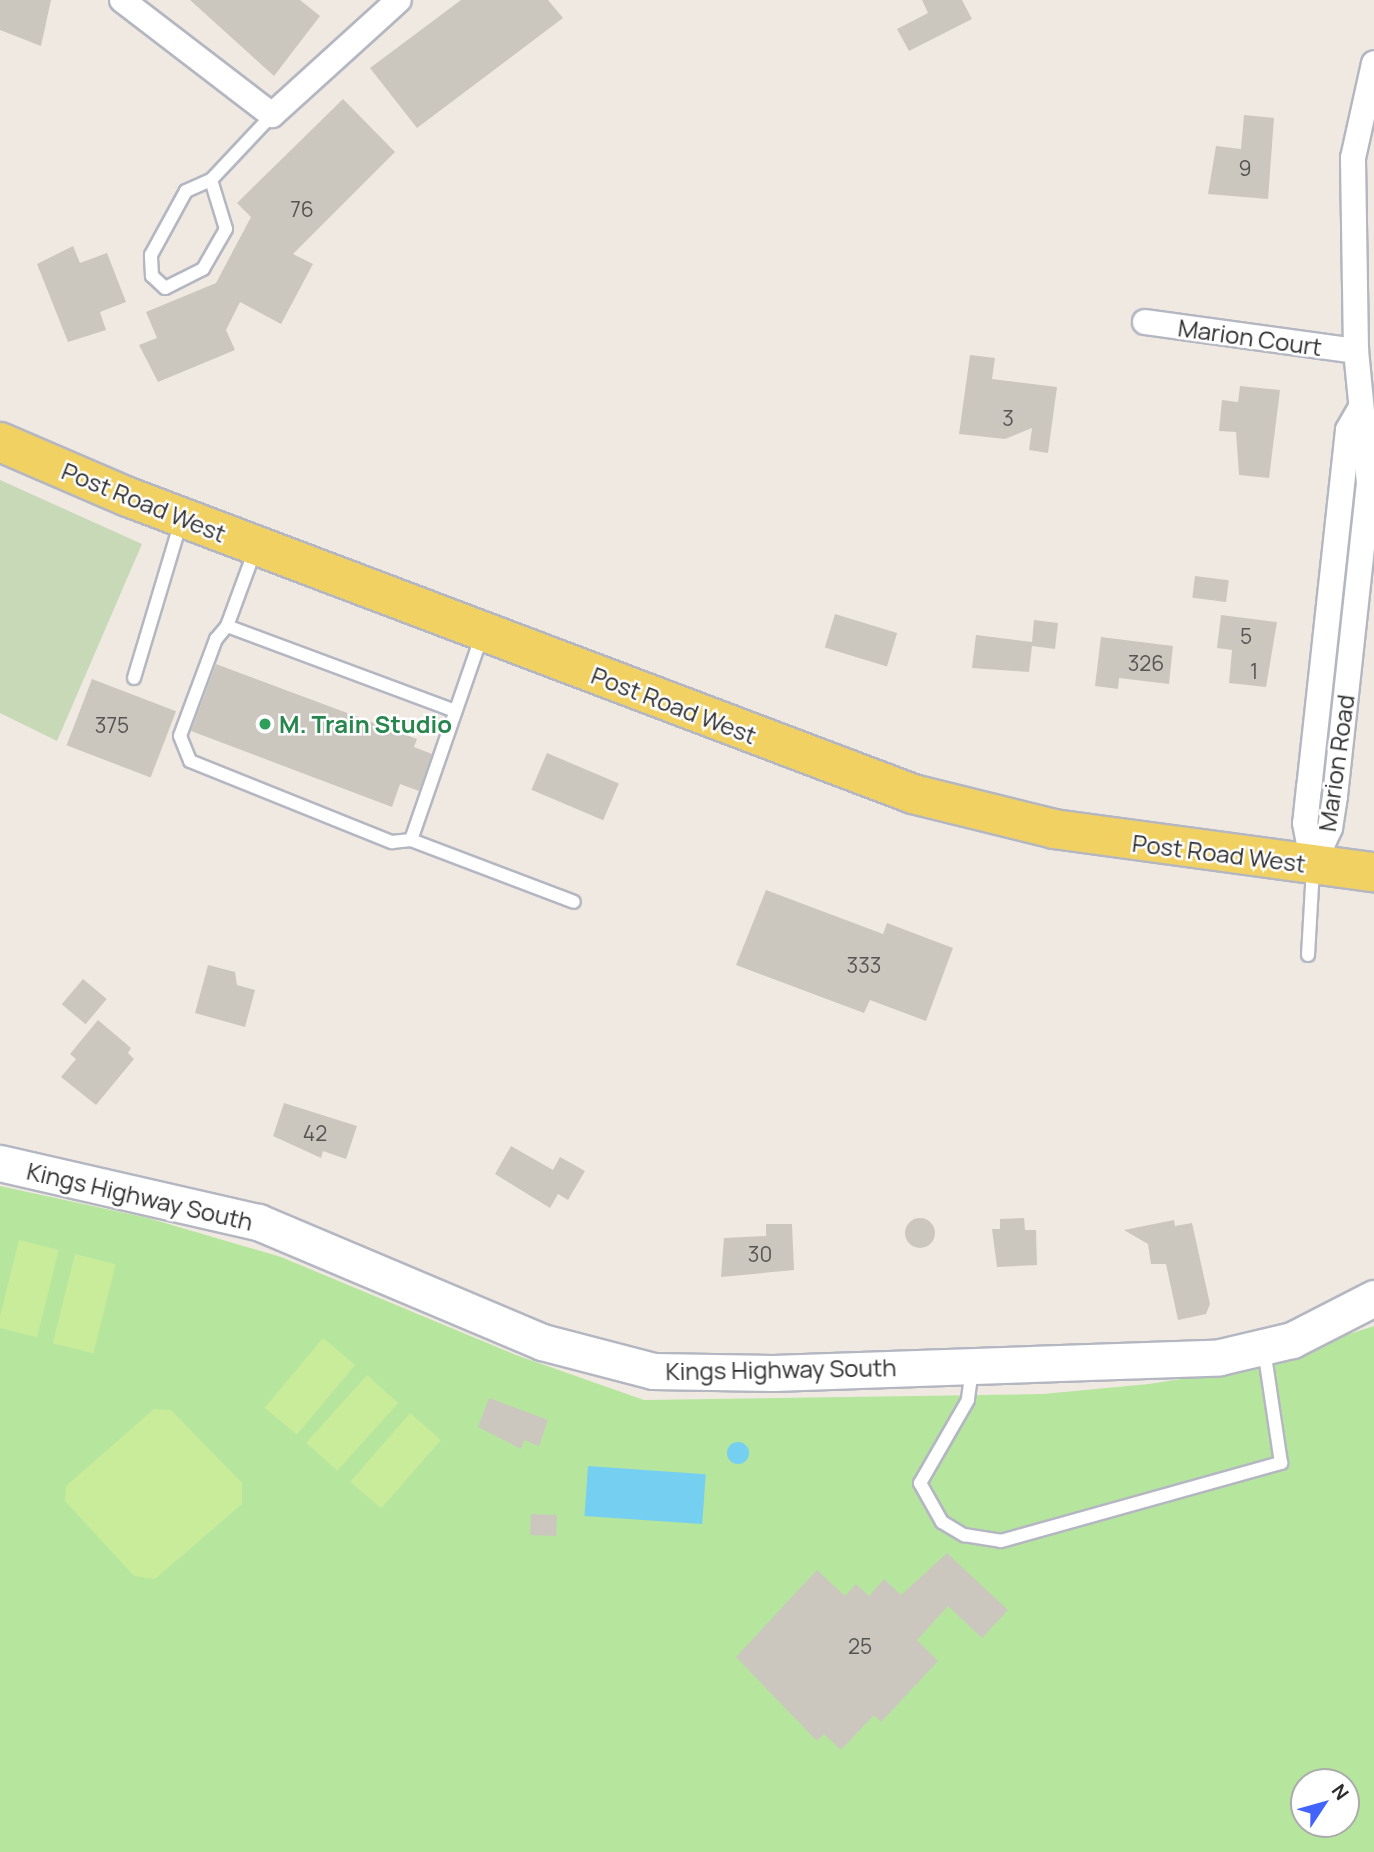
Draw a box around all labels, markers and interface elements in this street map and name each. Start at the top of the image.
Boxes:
house number: 9 [1238,155,1252,181]
house number: 76 [290,196,314,222]
street label: Marion Court [1176,313,1324,361]
house number: 3 [1002,405,1014,431]
street label: Post Road West [58,456,230,548]
house number: 5 [1240,623,1252,649]
house number: 326 [1128,650,1164,676]
house number: 1 [1250,658,1258,684]
street label: Post Road West [587,660,761,750]
street label: Marion Road [1312,693,1360,833]
place label: M. Train Studio [279,710,452,738]
house number: 375 [95,712,129,738]
marker: M. Train Studio [257,716,273,732]
street label: Post Road West [1131,828,1307,878]
house number: 333 [847,952,881,978]
house number: 42 [303,1120,327,1146]
street label: Kings Highway South [24,1156,256,1236]
house number: 30 [748,1241,772,1267]
street label: Kings Highway South [665,1353,897,1385]
house number: 25 [848,1633,872,1659]
north arrow [1290,1768,1360,1838]
text: N [1326,1779,1355,1805]

